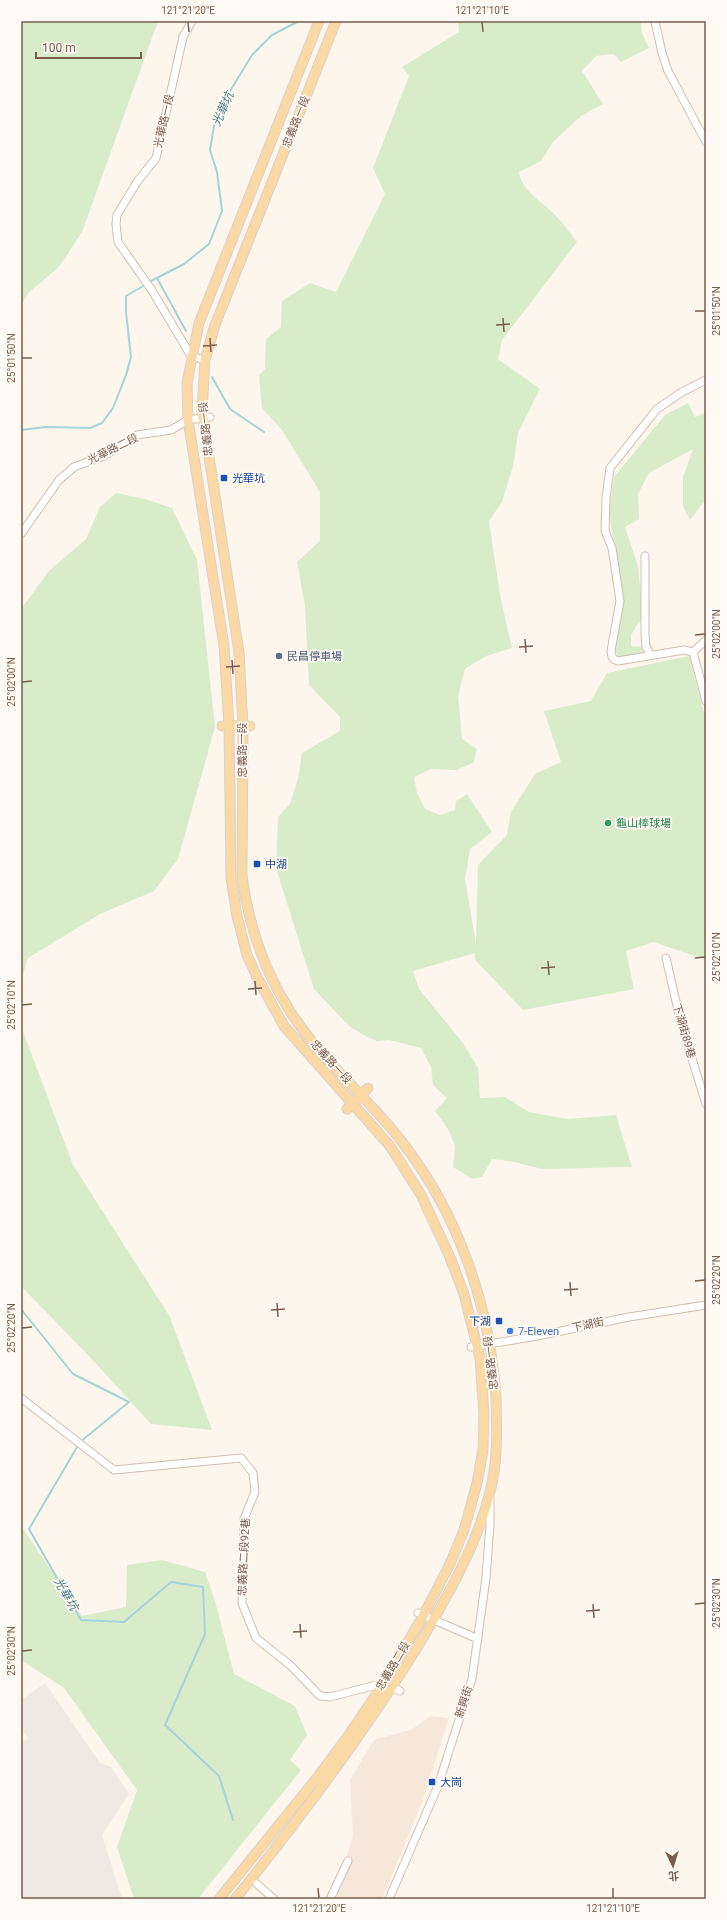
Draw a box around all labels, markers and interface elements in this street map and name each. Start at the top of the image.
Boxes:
text: 121°21'20"E [161,5,215,16]
text: 121°21'10"E [455,5,509,16]
scale bar [36,34,141,60]
text: 100 m [42,41,76,55]
water label: 光華坑 [209,88,238,128]
street label: 光華路一段 [151,93,177,149]
street label: 忠義路一段 [280,94,312,150]
text: 25°01'50"N [711,286,722,336]
text: 25°01'50"N [6,333,17,383]
street label: 忠義路一段 [197,401,215,457]
street label: 光華路二段 [85,431,141,467]
place label: 光華坑 [232,472,265,485]
marker: 光華坑 [219,473,229,483]
text: 25°02'00"N [711,609,722,659]
place label: 民昌停車場 [287,650,342,663]
marker: 民昌停車場 [274,651,284,661]
text: 25°02'00"N [6,657,17,707]
street label: 忠義路一段 [236,723,249,778]
place label: 龜山棒球場 [616,817,671,830]
marker: 龜山棒球場 [603,818,613,828]
place label: 中湖 [265,858,287,871]
marker: 中湖 [252,859,262,869]
text: 25°02'10"N [711,932,722,982]
text: 25°02'10"N [6,980,17,1030]
street label: 下湖街89巷 [670,1002,698,1060]
street label: 忠義路一段 [308,1037,354,1087]
text: 25°02'20"N [711,1255,722,1305]
text: 25°02'20"N [6,1303,17,1353]
place label: 下湖 [469,1315,491,1328]
street label: 下湖街 [571,1315,605,1335]
marker: 下湖 [494,1316,504,1326]
place label: 7-Eleven [518,1325,559,1338]
marker: 7-Eleven [505,1326,515,1336]
street label: 忠義路一段 [481,1335,501,1391]
street label: 忠義路二段92巷 [235,1518,253,1596]
water label: 光華坑 [51,1575,82,1615]
text: 25°02'30"N [711,1578,722,1628]
text: 25°02'30"N [6,1626,17,1676]
street label: 忠義路二段 [373,1639,413,1693]
street label: 新興街 [453,1684,475,1720]
place label: 大崗 [440,1776,462,1789]
marker: 大崗 [427,1777,437,1787]
north arrow [653,1846,693,1886]
text: 北 [668,1869,680,1882]
text: 121°21'20"E [292,1903,346,1914]
text: 121°21'10"E [586,1903,640,1914]

